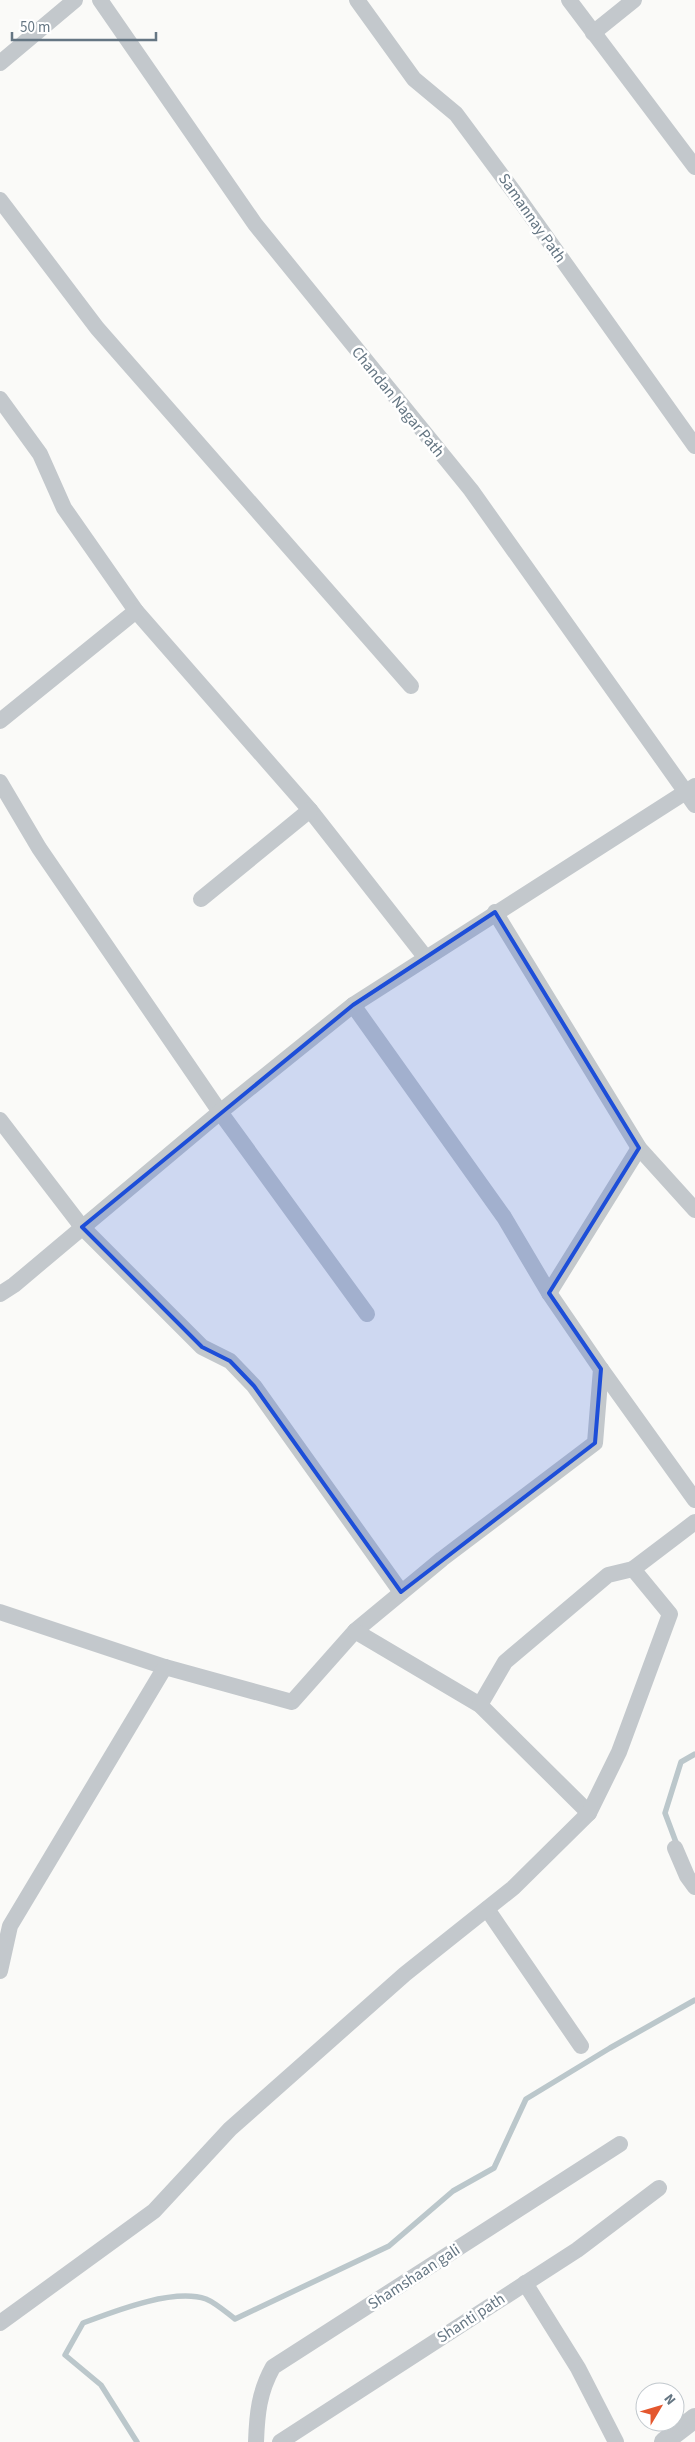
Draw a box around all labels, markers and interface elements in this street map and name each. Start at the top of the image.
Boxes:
scale bar [12,10,156,42]
text: 50 m [20,17,50,38]
street label: Samannay Path [493,169,571,267]
street label: Chandan Nagar Path [346,342,450,462]
street label: Shamshaan gali [364,2239,464,2315]
street label: Shanti path [433,2288,509,2348]
north arrow [635,2382,685,2432]
text: N [659,2390,680,2409]

